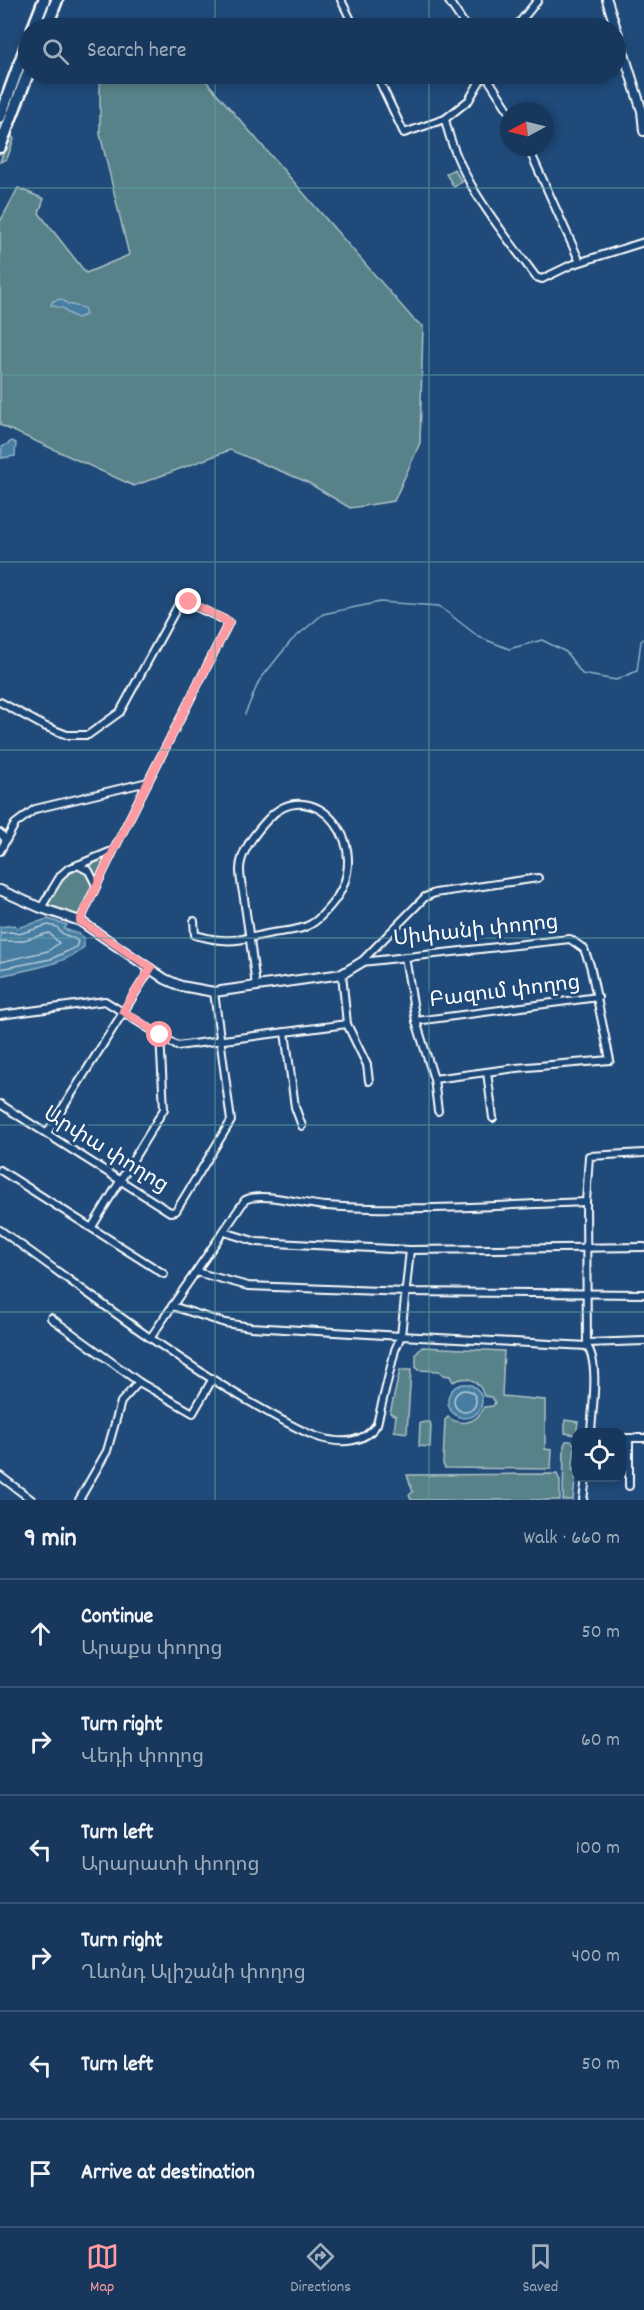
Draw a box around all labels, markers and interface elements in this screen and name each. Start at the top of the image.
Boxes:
search box [18,18,626,84]
icon: search [39,35,72,68]
text: Search here [87,36,186,67]
north arrow [500,102,554,156]
route end [175,588,201,614]
street label: Սիփանի փողոց [392,908,560,956]
street label: Բազում փողոց [428,969,582,1017]
route start [146,1021,172,1047]
street label: Արփա փողոց [36,1100,174,1202]
map controls [572,1428,626,1482]
button: locate [572,1428,626,1482]
text: 9 min [24,1521,77,1558]
text: Walk · 660 m [524,1525,620,1553]
text: Continue [81,1602,153,1633]
icon: ahead [24,1617,57,1650]
text: 50 m [582,1619,620,1647]
text: Արաքս փողոց [81,1636,222,1664]
text: Turn right [81,1710,163,1741]
icon: right [24,1725,57,1758]
text: 60 m [581,1727,620,1755]
text: Վեդի փողոց [81,1744,204,1772]
text: Turn left [81,1818,153,1849]
icon: left [24,1833,57,1866]
text: 100 m [576,1835,620,1863]
text: Արարատի փողոց [81,1852,259,1880]
text: Turn right [81,1926,163,1957]
icon: right [24,1941,57,1974]
text: 400 m [572,1943,620,1971]
text: Ղևոնդ Ալիշանի փողոց [81,1960,306,1988]
icon: left [24,2049,57,2082]
text: Turn left [81,2050,153,2081]
text: 50 m [582,2051,620,2079]
icon: arrive [24,2157,57,2190]
text: Arrive at destination [81,2158,255,2189]
tab: Map [86,2240,119,2299]
tab: Directions [290,2240,351,2299]
tab: Saved [522,2240,558,2299]

